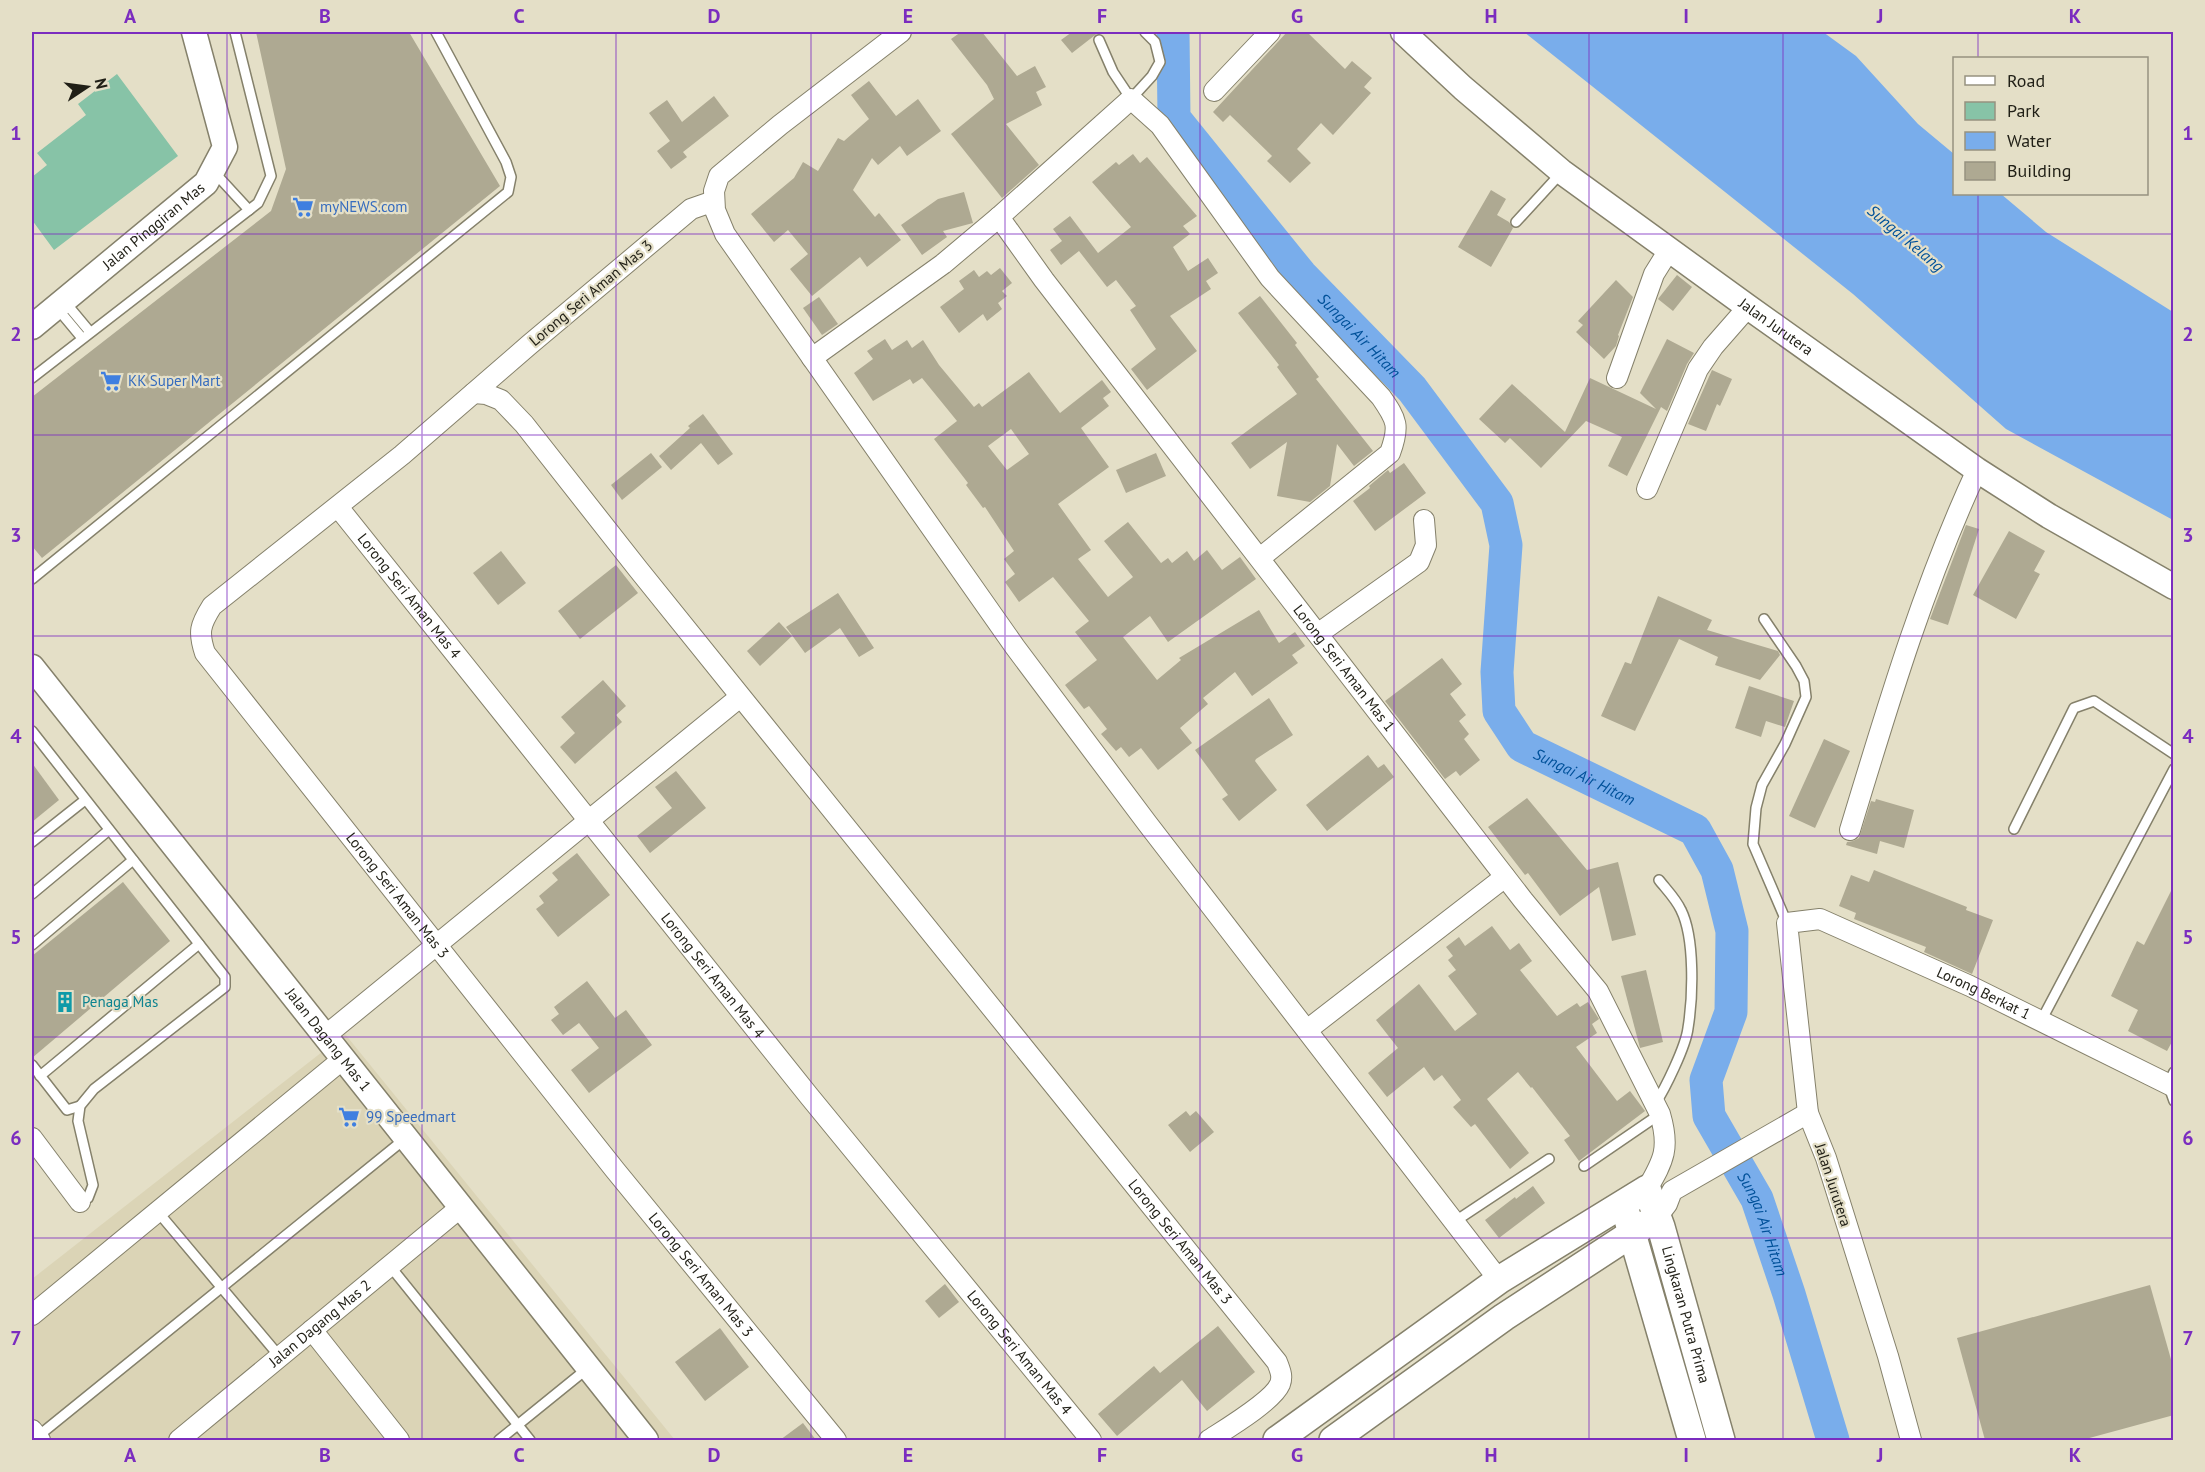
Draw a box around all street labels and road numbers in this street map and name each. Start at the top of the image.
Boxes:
street label: Jalan Pinggiran Mas [98,178,208,274]
street label: Lorong Seri Aman Mas 3 [525,236,656,350]
street label: Jalan Jurutera [1735,293,1817,359]
street label: Lorong Seri Aman Mas 4 [354,529,465,662]
street label: Lorong Seri Aman Mas 1 [1289,601,1399,735]
street label: Lorong Seri Aman Mas 3 [342,828,453,962]
street label: Lorong Seri Aman Mas 4 [657,909,769,1042]
street label: Lorong Berkat 1 [1934,962,2034,1023]
street label: Jalan Dagang Mas 1 [281,983,375,1095]
street label: Jalan Jurutera [1811,1140,1856,1229]
street label: Lorong Seri Aman Mas 3 [1125,1175,1237,1308]
street label: Lorong Seri Aman Mas 3 [645,1209,758,1341]
street label: Lingkaran Putra Prima [1658,1244,1715,1385]
street label: Jalan Dagang Mas 2 [264,1275,375,1371]
street label: Lorong Seri Aman Mas 4 [963,1286,1076,1418]

